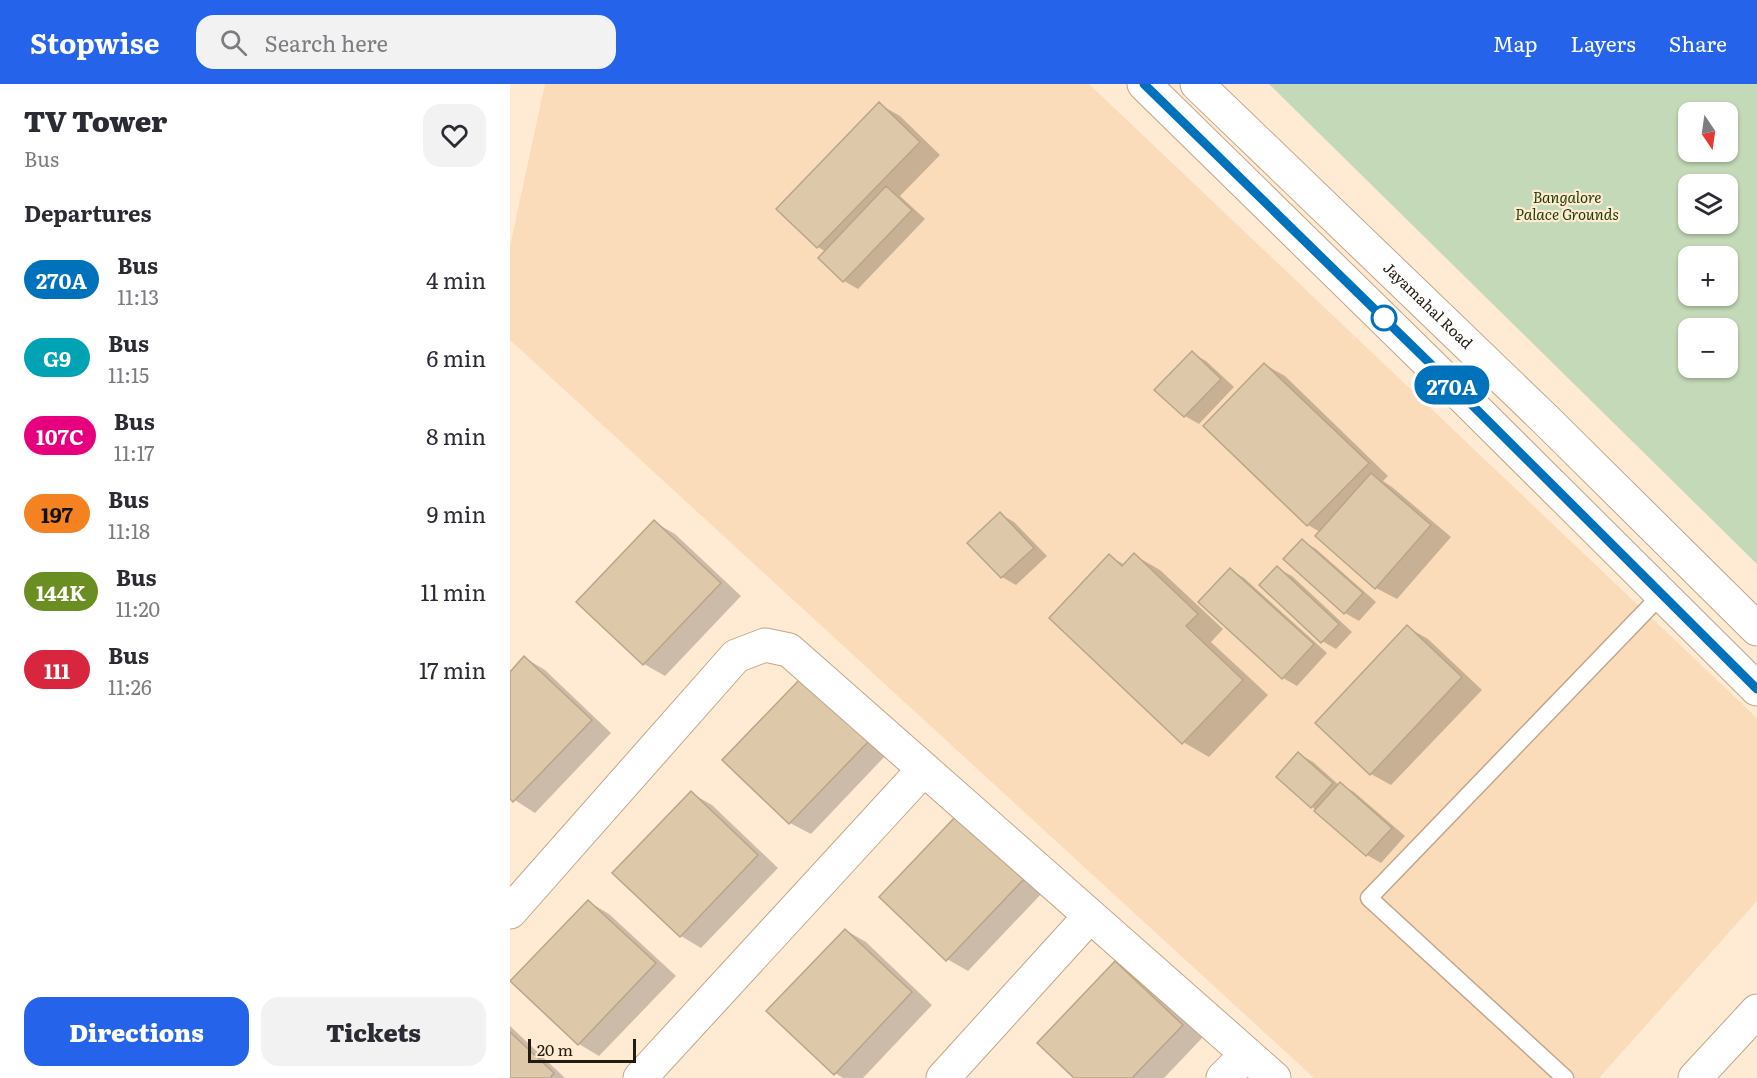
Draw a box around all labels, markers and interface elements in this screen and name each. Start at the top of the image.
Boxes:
search box [196,15,616,69]
text: Stopwise [30,21,160,63]
icon: search [217,26,250,59]
text: Search here [265,26,388,59]
text: Map [1493,27,1538,58]
text: Layers [1571,27,1636,58]
text: Share [1669,27,1727,58]
text: TV Tower [24,99,167,141]
north arrow [1678,102,1738,162]
map controls [1678,102,1738,378]
button: heart [423,104,486,167]
text: Bus [24,143,59,173]
button: layers [1678,174,1738,234]
park label: Bangalore Palace Grounds [1515,185,1619,225]
text: Departures [24,196,151,229]
button: + [1678,246,1738,306]
text: Bus [117,248,158,281]
street label: Jayamahal Road [1379,256,1479,354]
text: 4 min [426,263,486,296]
text: 270A [36,264,87,295]
text: 11:13 [117,281,159,311]
unlabelled marker [1371,305,1397,331]
button: − [1678,318,1738,378]
text: Bus [108,326,149,359]
text: 6 min [427,341,486,374]
text: G9 [43,342,71,373]
text: 11:15 [108,359,149,389]
line badge: 270A [1410,366,1494,404]
text: 270A [1426,370,1478,401]
text: Bus [114,404,155,437]
text: 8 min [426,419,486,452]
text: 107C [36,420,84,451]
text: 11:17 [114,437,154,467]
text: Bus [108,482,149,515]
text: 9 min [427,497,486,530]
text: 197 [41,498,73,529]
text: 11:18 [108,515,150,545]
text: Bus [116,560,157,593]
text: 11 min [420,575,486,608]
text: 144K [36,576,86,607]
text: 11:20 [116,593,160,623]
text: Bus [108,638,149,671]
text: 17 min [419,653,486,686]
text: 111 [44,654,70,685]
text: 11:26 [108,671,152,701]
button: Directions [24,997,249,1066]
button: Tickets [261,997,486,1066]
scale bar [528,1036,636,1064]
text: 20 m [537,1037,573,1061]

